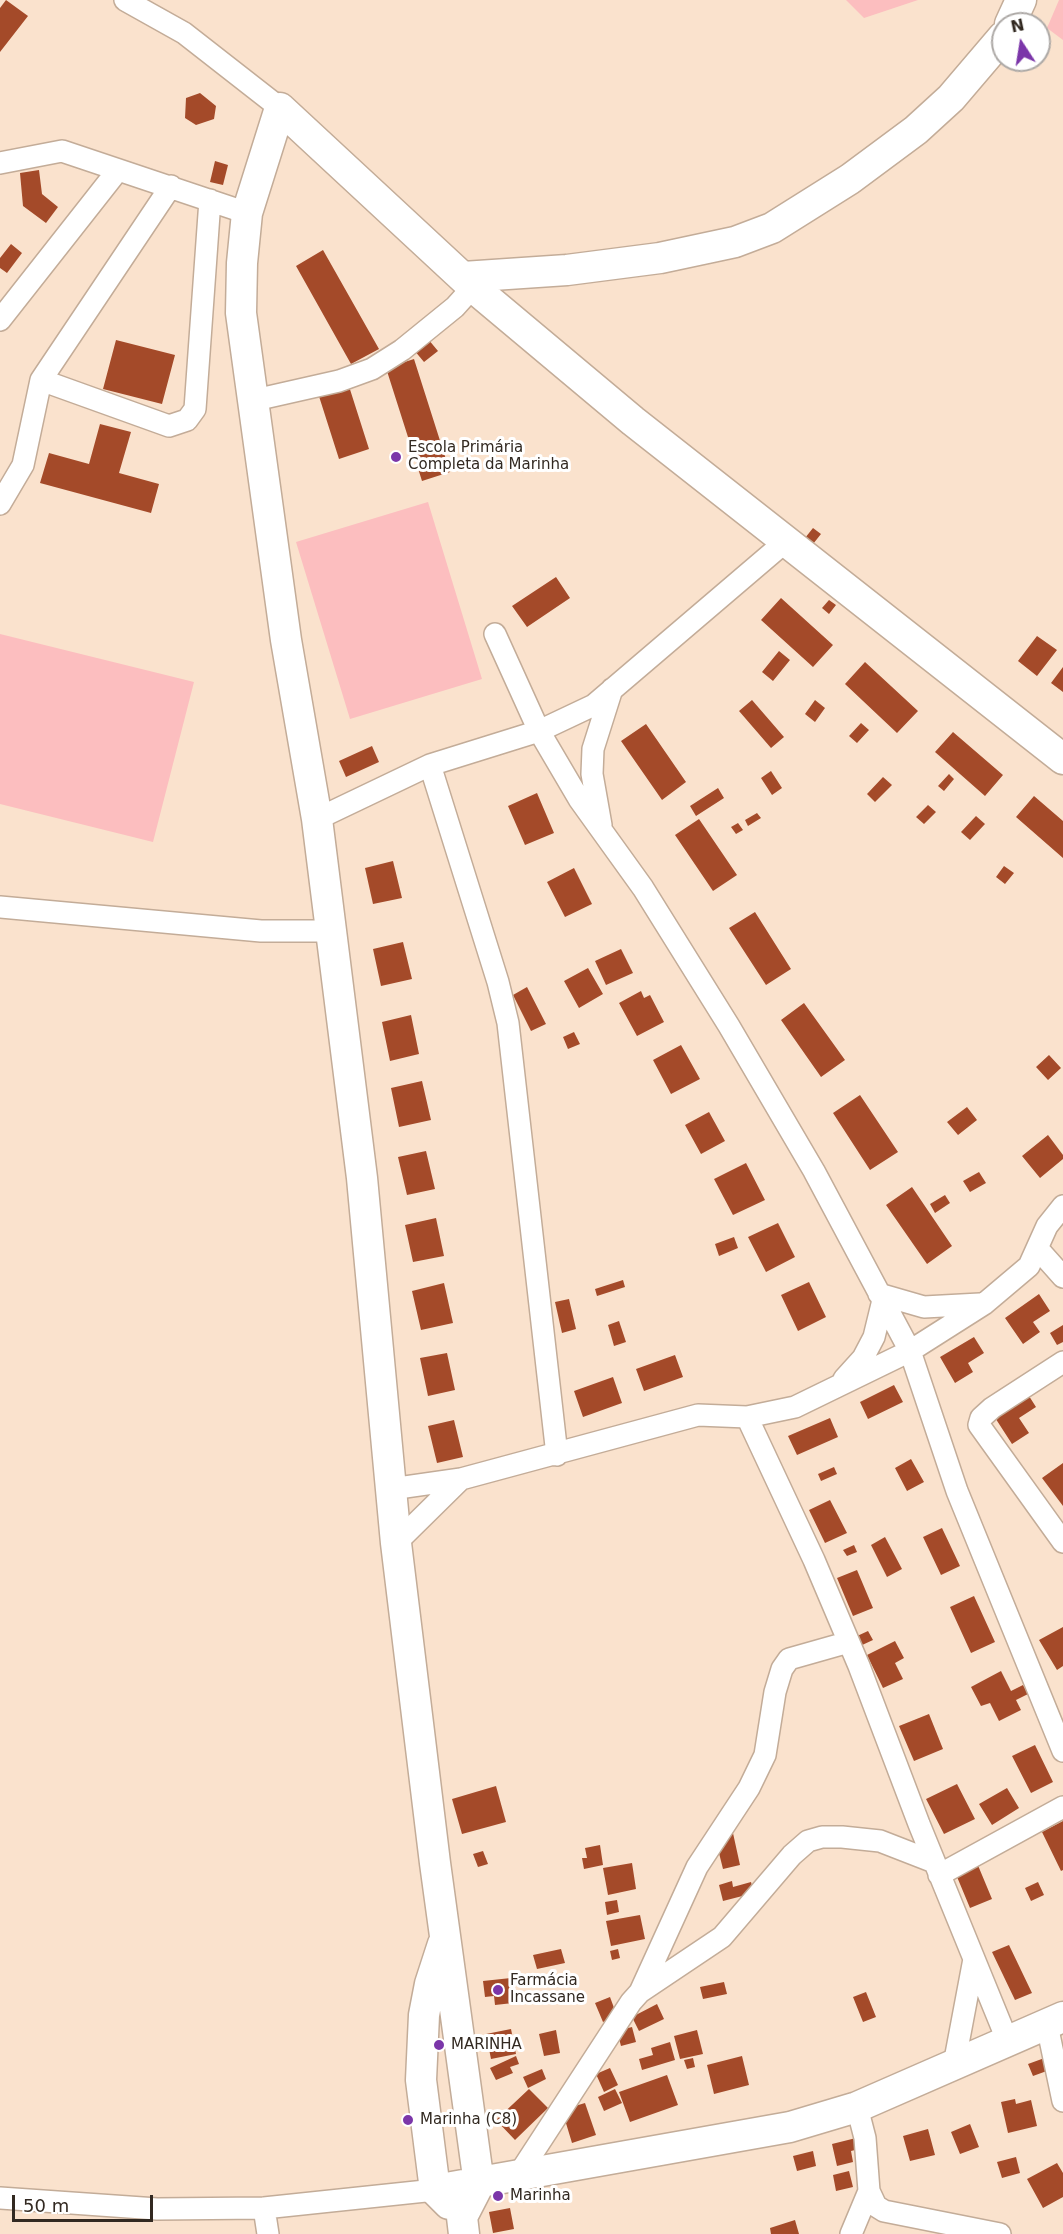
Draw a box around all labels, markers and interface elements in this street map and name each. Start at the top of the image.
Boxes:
north arrow [991,12,1051,72]
text: N [1009,15,1026,37]
place label: Escola Primária Completa da Marinha [408,439,569,474]
marker: Escola Primária Completa da Marinha [389,450,403,464]
place label: Farmácia Incassane [510,1972,585,2007]
marker: Farmácia Incassane [491,1983,505,1997]
place label: MARINHA [451,2036,522,2054]
marker: MARINHA [432,2038,446,2052]
place label: Marinha (C8) [420,2111,517,2129]
marker: Marinha (C8) [401,2113,415,2127]
scale bar [15,2183,156,2221]
place label: Marinha [510,2187,571,2205]
marker: Marinha [491,2189,505,2203]
text: 50 m [23,2195,69,2216]

